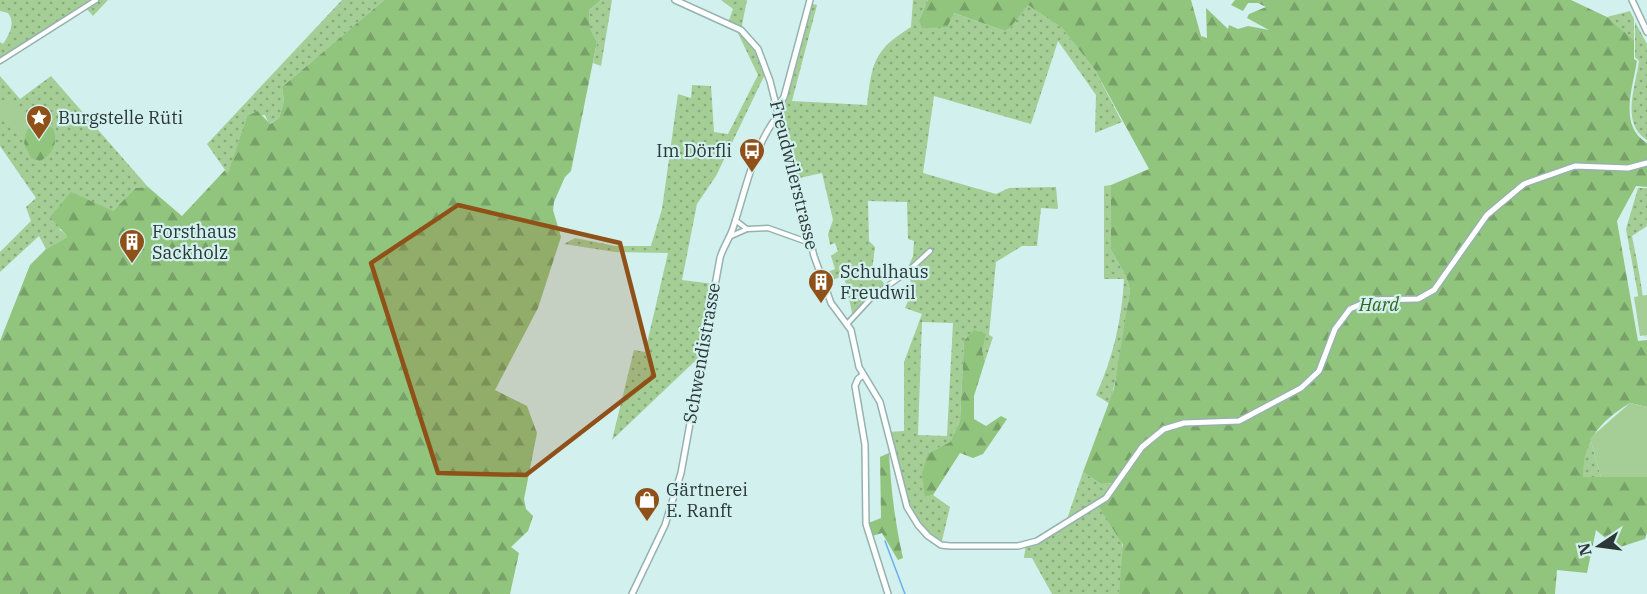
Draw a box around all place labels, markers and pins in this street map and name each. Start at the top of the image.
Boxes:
place icon: Burgstelle Rüti [24,103,54,141]
place label: Burgstelle Rüti [58,106,184,129]
bus stop icon: Im Dörfli [737,136,767,174]
place label: Im Dörfli [656,139,732,162]
place label: Forsthaus Sackholz [152,220,237,264]
building icon: Forsthaus Sackholz [117,227,147,265]
place label: Schulhaus Freudwil [840,260,929,304]
building icon: Schulhaus Freudwil [806,267,836,305]
place label: Gärtnerei E. Ranft [666,478,748,522]
shop icon: Gärtnerei E. Ranft [632,485,662,523]

